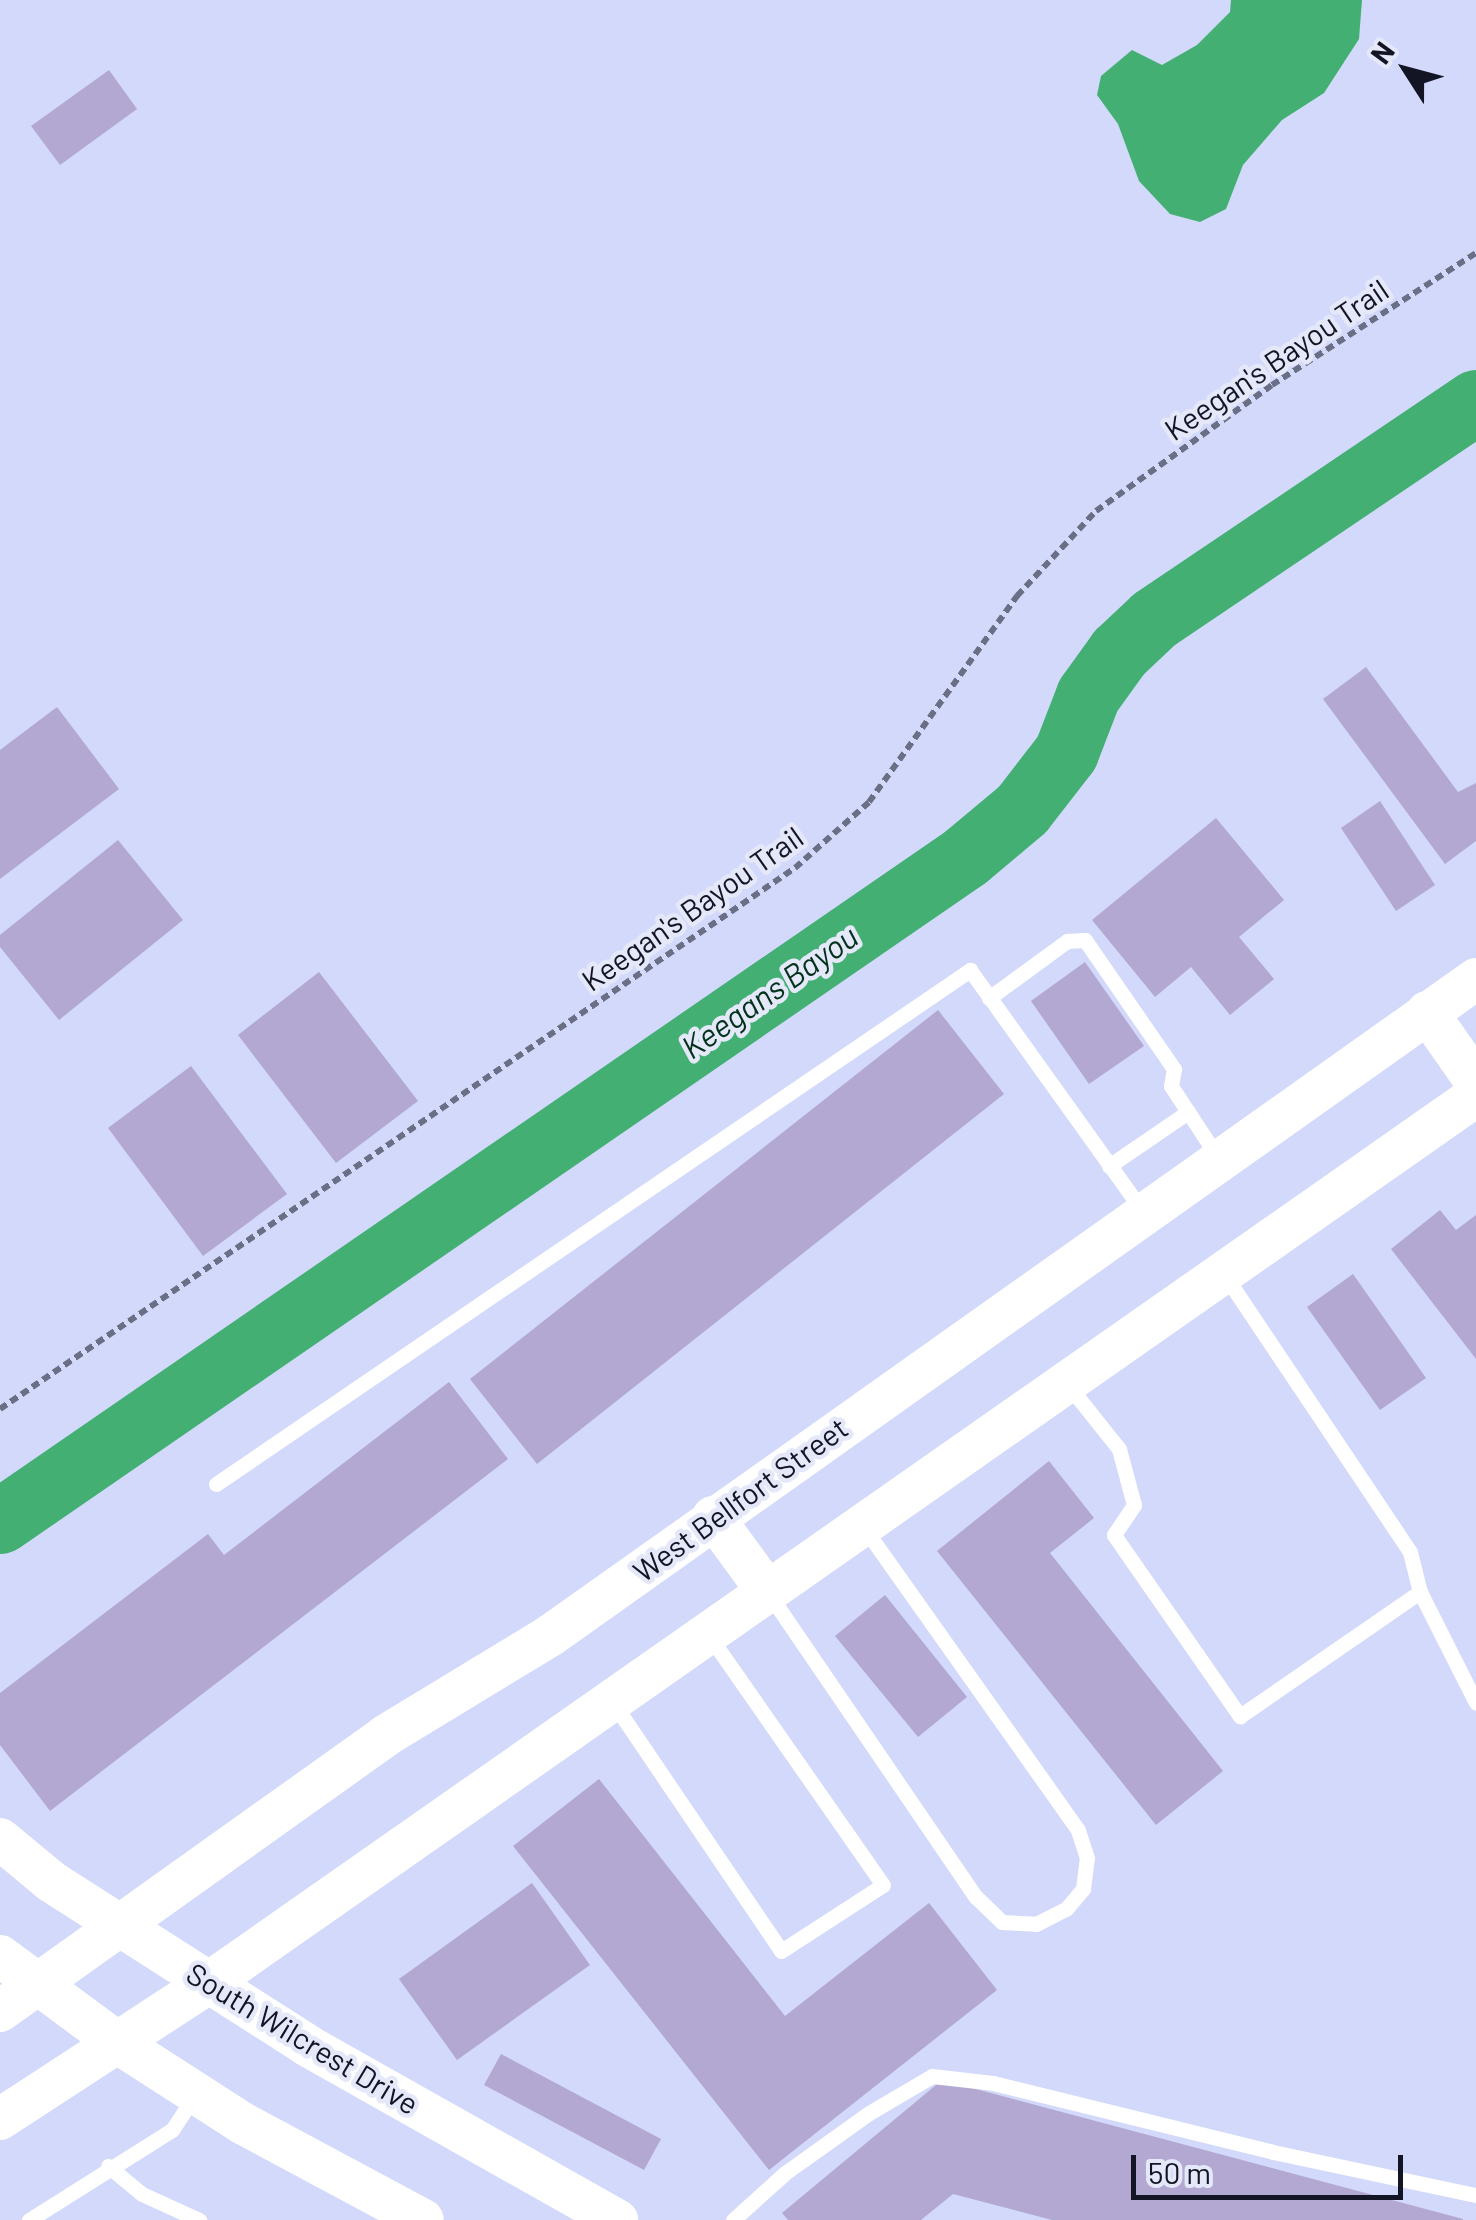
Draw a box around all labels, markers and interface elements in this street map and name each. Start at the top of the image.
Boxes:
north arrow [1356,20,1456,120]
text: N [1363,35,1401,70]
street label: Keegan's Bayou Trail [1157,271,1395,447]
street label: Keegan's Bayou Trail [574,818,810,998]
water label: Keegans Bayou [674,916,864,1066]
street label: West Bellfort Street [626,1409,854,1589]
street label: South Wilcrest Drive [181,1955,425,2121]
scale bar [1136,2135,1408,2197]
text: 50 m [1148,2154,1211,2190]

